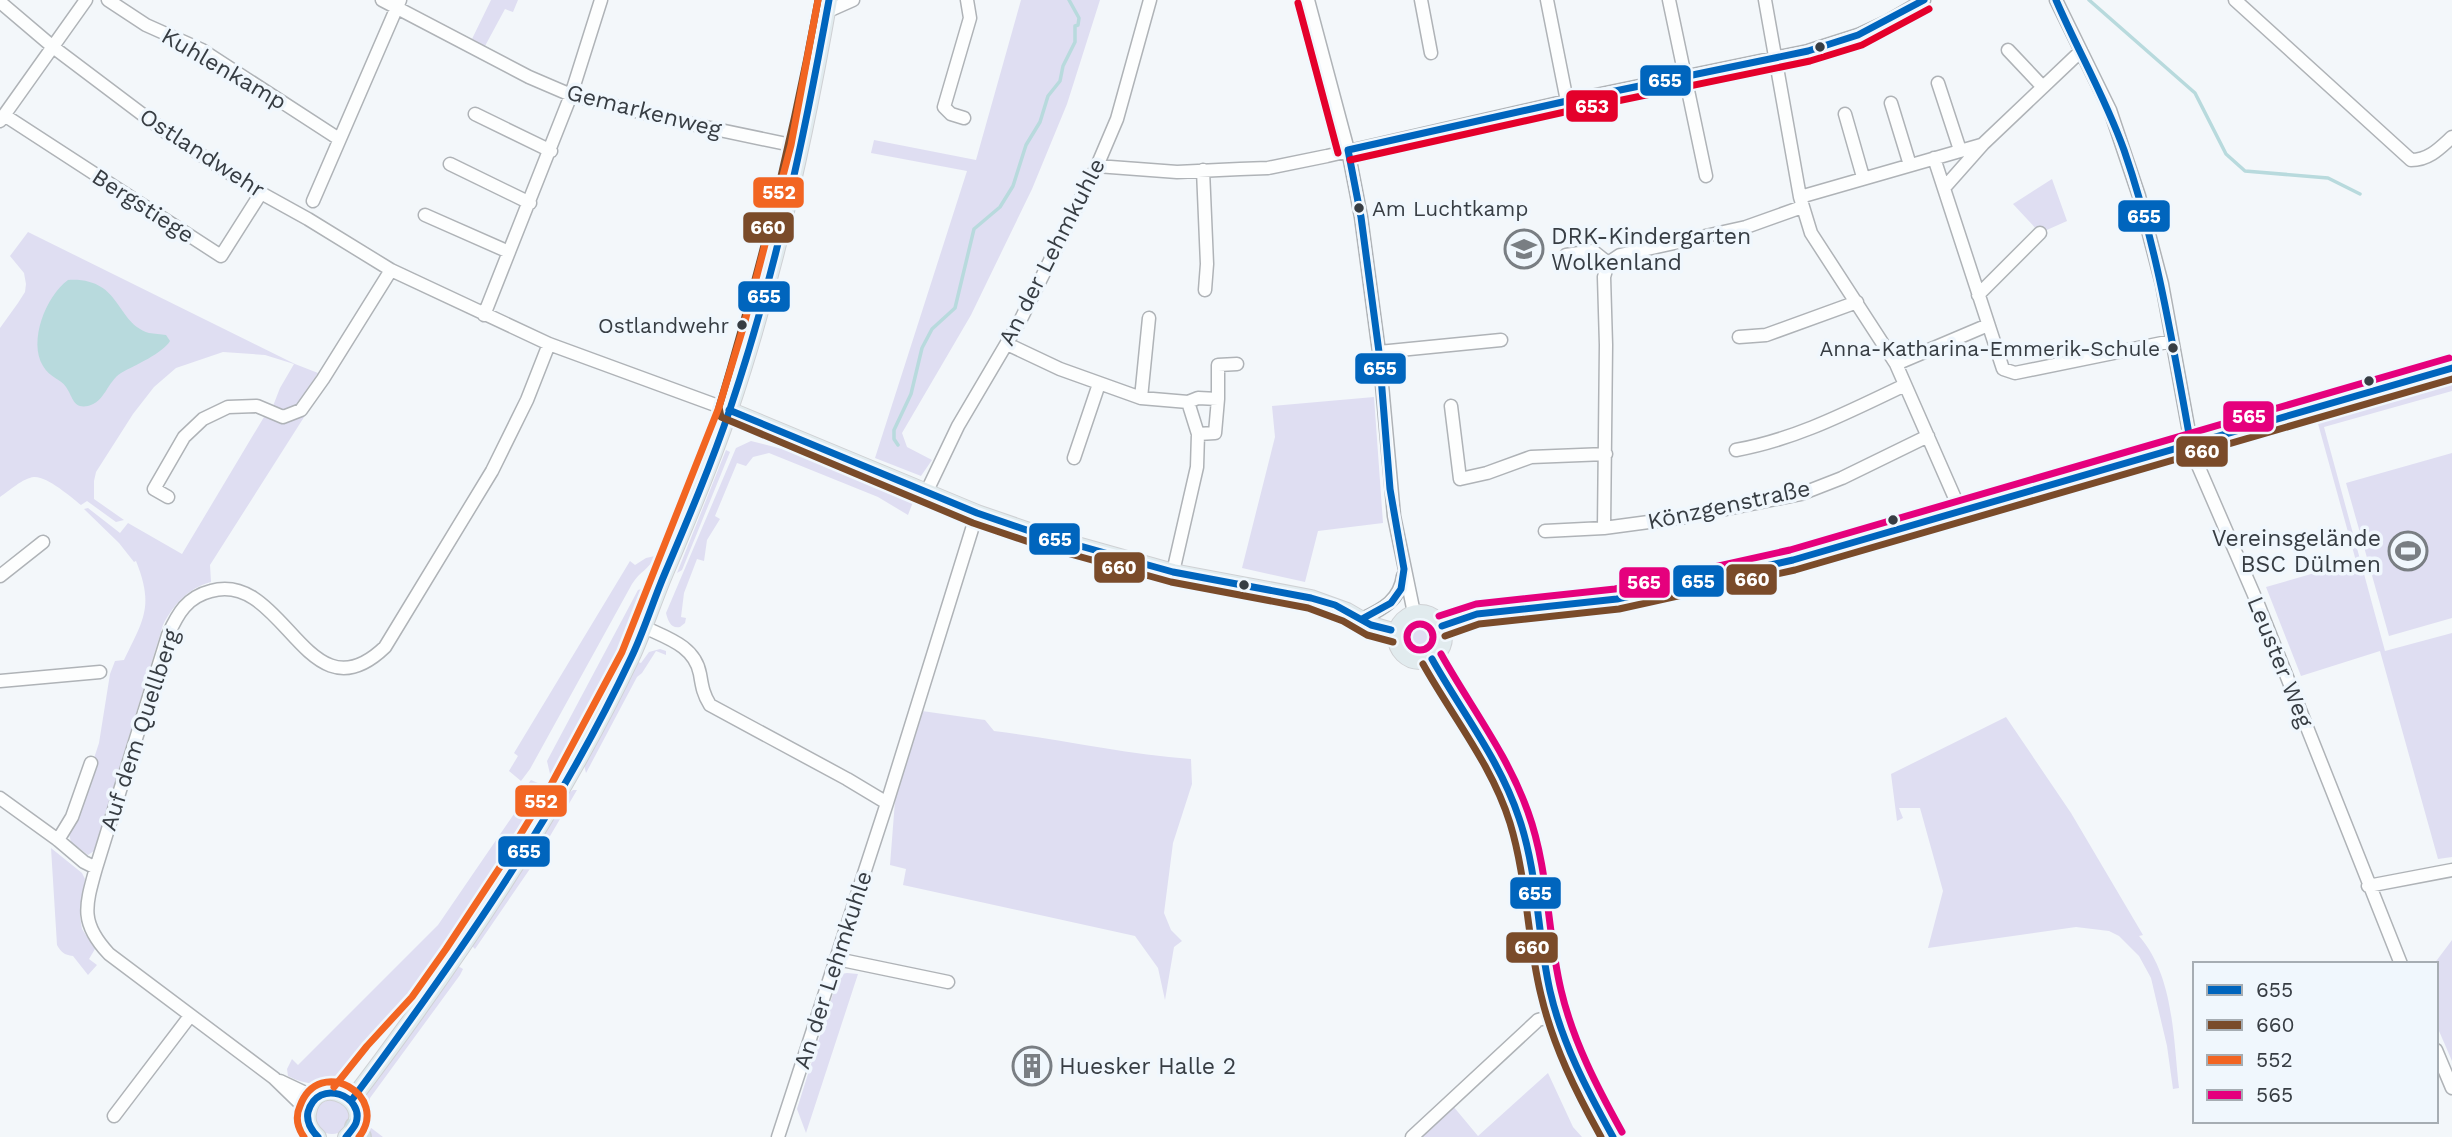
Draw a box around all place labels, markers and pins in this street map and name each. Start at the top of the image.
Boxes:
unlabelled marker [1813,40,1827,54]
place label: Am Luchtkamp [1372,196,1529,221]
marker: Am Luchtkamp [1352,201,1366,215]
place label: DRK-Kindergarten Wolkenland [1551,223,1751,276]
school or university icon: DRK-Kindergarten Wolkenland [1503,228,1545,270]
place label: Ostlandwehr [598,313,729,338]
marker: Ostlandwehr [735,318,749,332]
place label: Anna-Katharina-Emmerik-Schule [1819,336,2160,361]
marker: Anna-Katharina-Emmerik-Schule [2166,341,2180,355]
unlabelled marker [2362,374,2376,388]
unlabelled marker [1886,513,1900,527]
place label: Vereinsgelände BSC Dülmen [2212,525,2381,578]
sports icon: Vereinsgelände BSC Dülmen [2387,530,2429,572]
unlabelled marker [1237,578,1251,592]
building icon: Huesker Halle 2 [1011,1045,1053,1087]
place label: Huesker Halle 2 [1059,1053,1236,1080]

